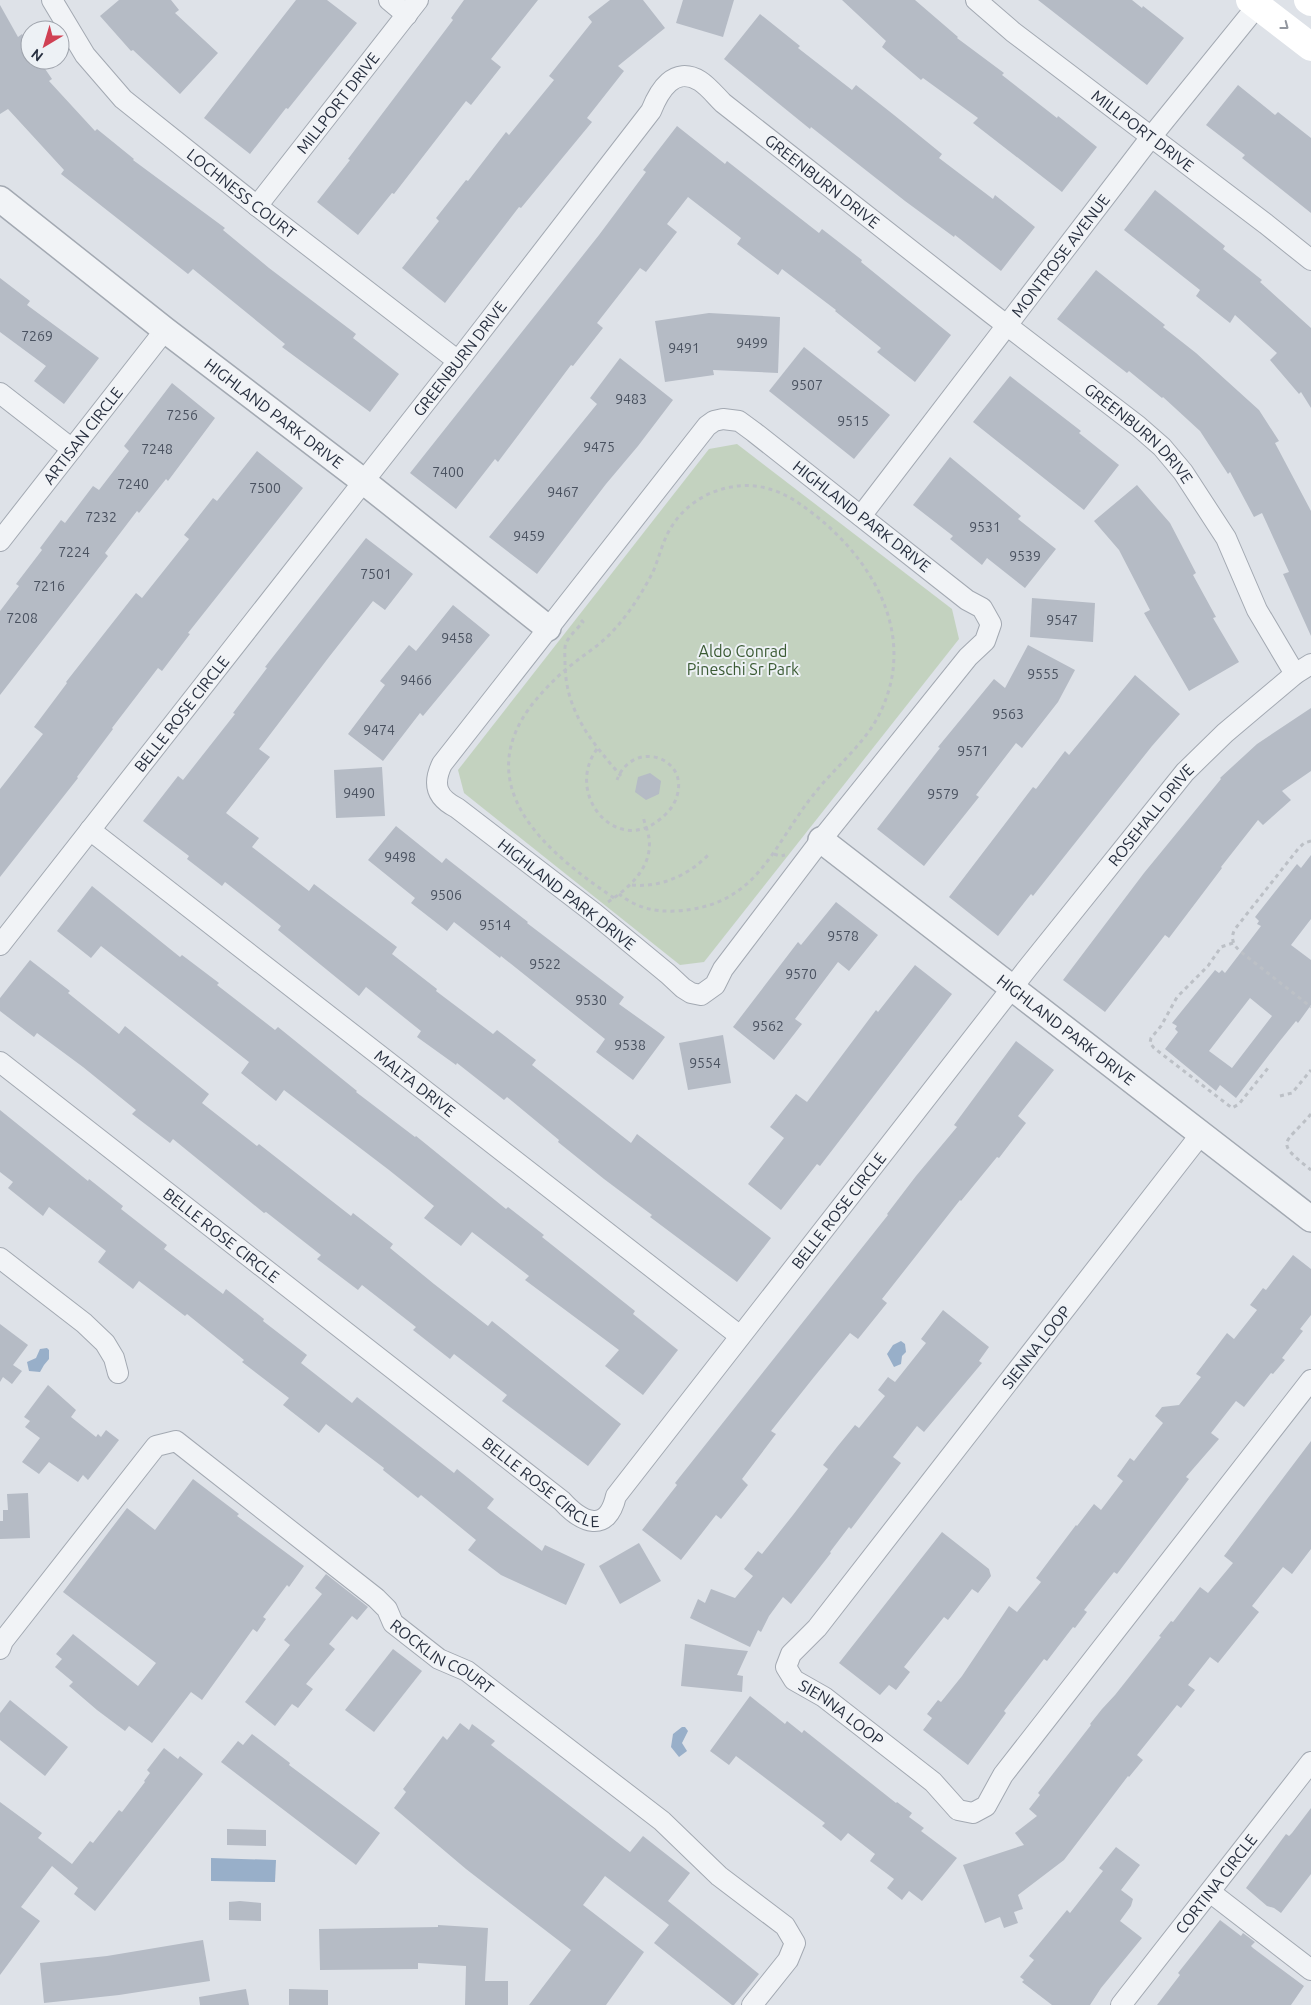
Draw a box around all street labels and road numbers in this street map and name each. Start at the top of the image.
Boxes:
street label: MILLPORT DRIVE [293,49,383,157]
street label: MILLPORT DRIVE [1088,86,1198,175]
street label: GREENBURN DRIVE [762,131,883,232]
street label: LOCHNESS COURT [184,145,300,242]
street label: MONTROSE AVENUE [1008,190,1113,321]
street label: GREENBURN DRIVE [409,298,510,420]
street label: HIGHLAND PARK DRIVE [201,355,347,472]
street label: GREENBURN DRIVE [1081,379,1197,486]
street label: ARTISAN CIRCLE [39,383,126,487]
street label: HIGHLAND PARK DRIVE [790,457,934,575]
street label: BELLE ROSE CIRCLE [130,652,232,775]
street label: ROSEHALL DRIVE [1104,760,1197,869]
street label: HIGHLAND PARK DRIVE [495,835,639,953]
street label: HIGHLAND PARK DRIVE [994,971,1139,1089]
street label: MALTA DRIVE [371,1046,459,1120]
street label: BELLE ROSE CIRCLE [788,1149,889,1272]
street label: BELLE ROSE CIRCLE [160,1184,283,1286]
street label: SIENNA LOOP [998,1302,1074,1392]
street label: BELLE ROSE CIRCLE [479,1433,600,1530]
street label: ROCKLIN COURT [387,1616,498,1697]
street label: SIENNA LOOP [796,1676,887,1749]
street label: CORTINA CIRCLE [1171,1830,1260,1937]

